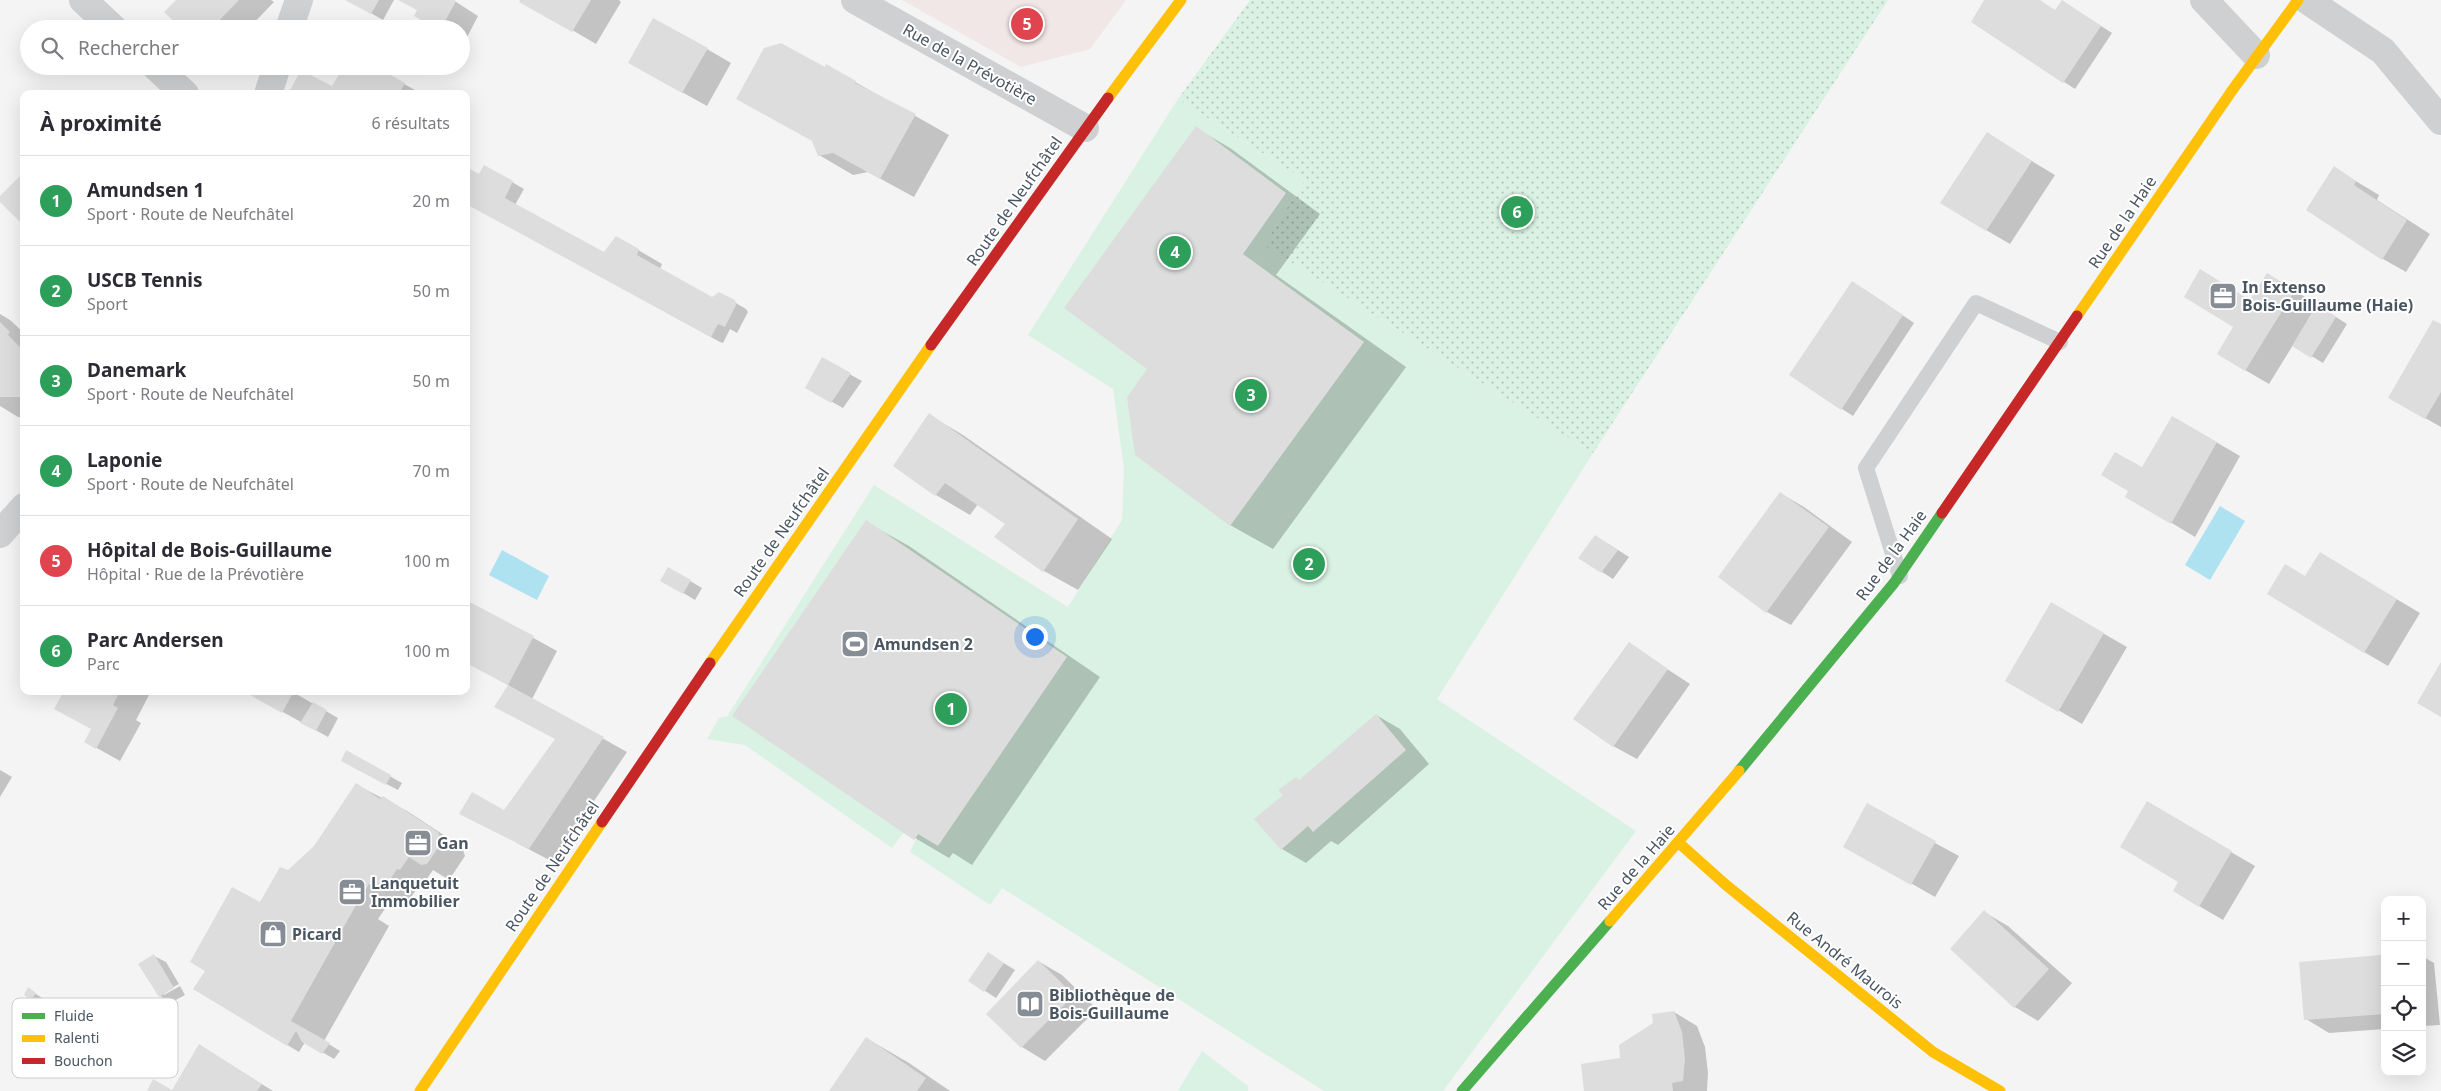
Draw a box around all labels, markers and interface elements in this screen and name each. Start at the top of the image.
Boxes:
pin: 5 [1011,5,1043,43]
street label: Rue de la Prévotière [899,18,1041,110]
search box [20,20,470,75]
icon: search [38,34,66,62]
text: Rechercher [78,35,179,61]
text: À proximité [40,109,162,137]
text: 6 résultats [372,112,450,134]
street label: Route de Neufchâtel [961,132,1067,270]
street label: Rue de la Haie [2083,171,2161,273]
text: Amundsen 1 [87,177,204,203]
text: 1 [51,190,61,212]
text: 20 m [413,190,450,212]
pin: 6 [1501,193,1533,231]
text: Sport · Route de Neufchâtel [87,203,294,225]
pin: 4 [1159,233,1191,271]
text: USCB Tennis [87,267,203,293]
place label: In Extenso Bois-Guillaume (Haie) [2242,276,2413,316]
text: 2 [51,280,61,302]
text: 50 m [413,280,450,302]
office icon: In Extenso Bois-Guillaume (Haie) [2208,281,2238,311]
text: Sport [87,293,128,315]
text: Danemark [87,357,186,383]
text: 3 [51,370,61,392]
text: 50 m [413,370,450,392]
pin: 3 [1235,376,1267,414]
text: Sport · Route de Neufchâtel [87,383,294,405]
text: Laponie [87,447,162,473]
text: 4 [51,460,61,482]
text: 70 m [413,460,450,482]
street label: Route de Neufchâtel [728,463,834,601]
text: Sport · Route de Neufchâtel [87,473,294,495]
street label: Rue de la Haie [1851,505,1931,605]
text: Hôpital de Bois-Guillaume [87,537,332,563]
pin: 2 [1293,545,1325,583]
text: 5 [51,550,61,572]
text: 100 m [403,550,450,572]
text: Hôpital · Rue de la Prévotière [87,563,304,585]
your location [1022,624,1048,650]
text: Parc Andersen [87,627,224,653]
sports icon: Amundsen 2 [840,629,870,659]
place label: Amundsen 2 [874,633,973,655]
text: 6 [51,640,61,662]
text: 100 m [403,640,450,662]
text: Parc [87,653,120,675]
pin: 1 [935,690,967,728]
street label: Route de Neufchâtel [500,796,604,936]
street label: Rue de la Haie [1593,819,1679,915]
office icon: Gan [403,828,433,858]
place label: Gan [437,832,469,854]
place label: Lanquetuit Immobilier [371,872,460,912]
office icon: Lanquetuit Immobilier [337,877,367,907]
map controls [2381,896,2426,1076]
button: + [2381,896,2426,941]
street label: Rue André Maurois [1782,906,1908,1014]
shop icon: Picard [258,919,288,949]
place label: Picard [292,923,342,945]
button: − [2381,941,2426,986]
place label: Bibliothèque de Bois-Guillaume [1049,984,1175,1024]
button: locate [2381,986,2426,1031]
library icon: Bibliothèque de Bois-Guillaume [1015,989,1045,1019]
legend [12,998,178,1078]
text: Fluide [54,1006,94,1025]
text: Ralenti [54,1028,99,1047]
button: layers [2381,1031,2426,1076]
text: Bouchon [54,1051,113,1070]

